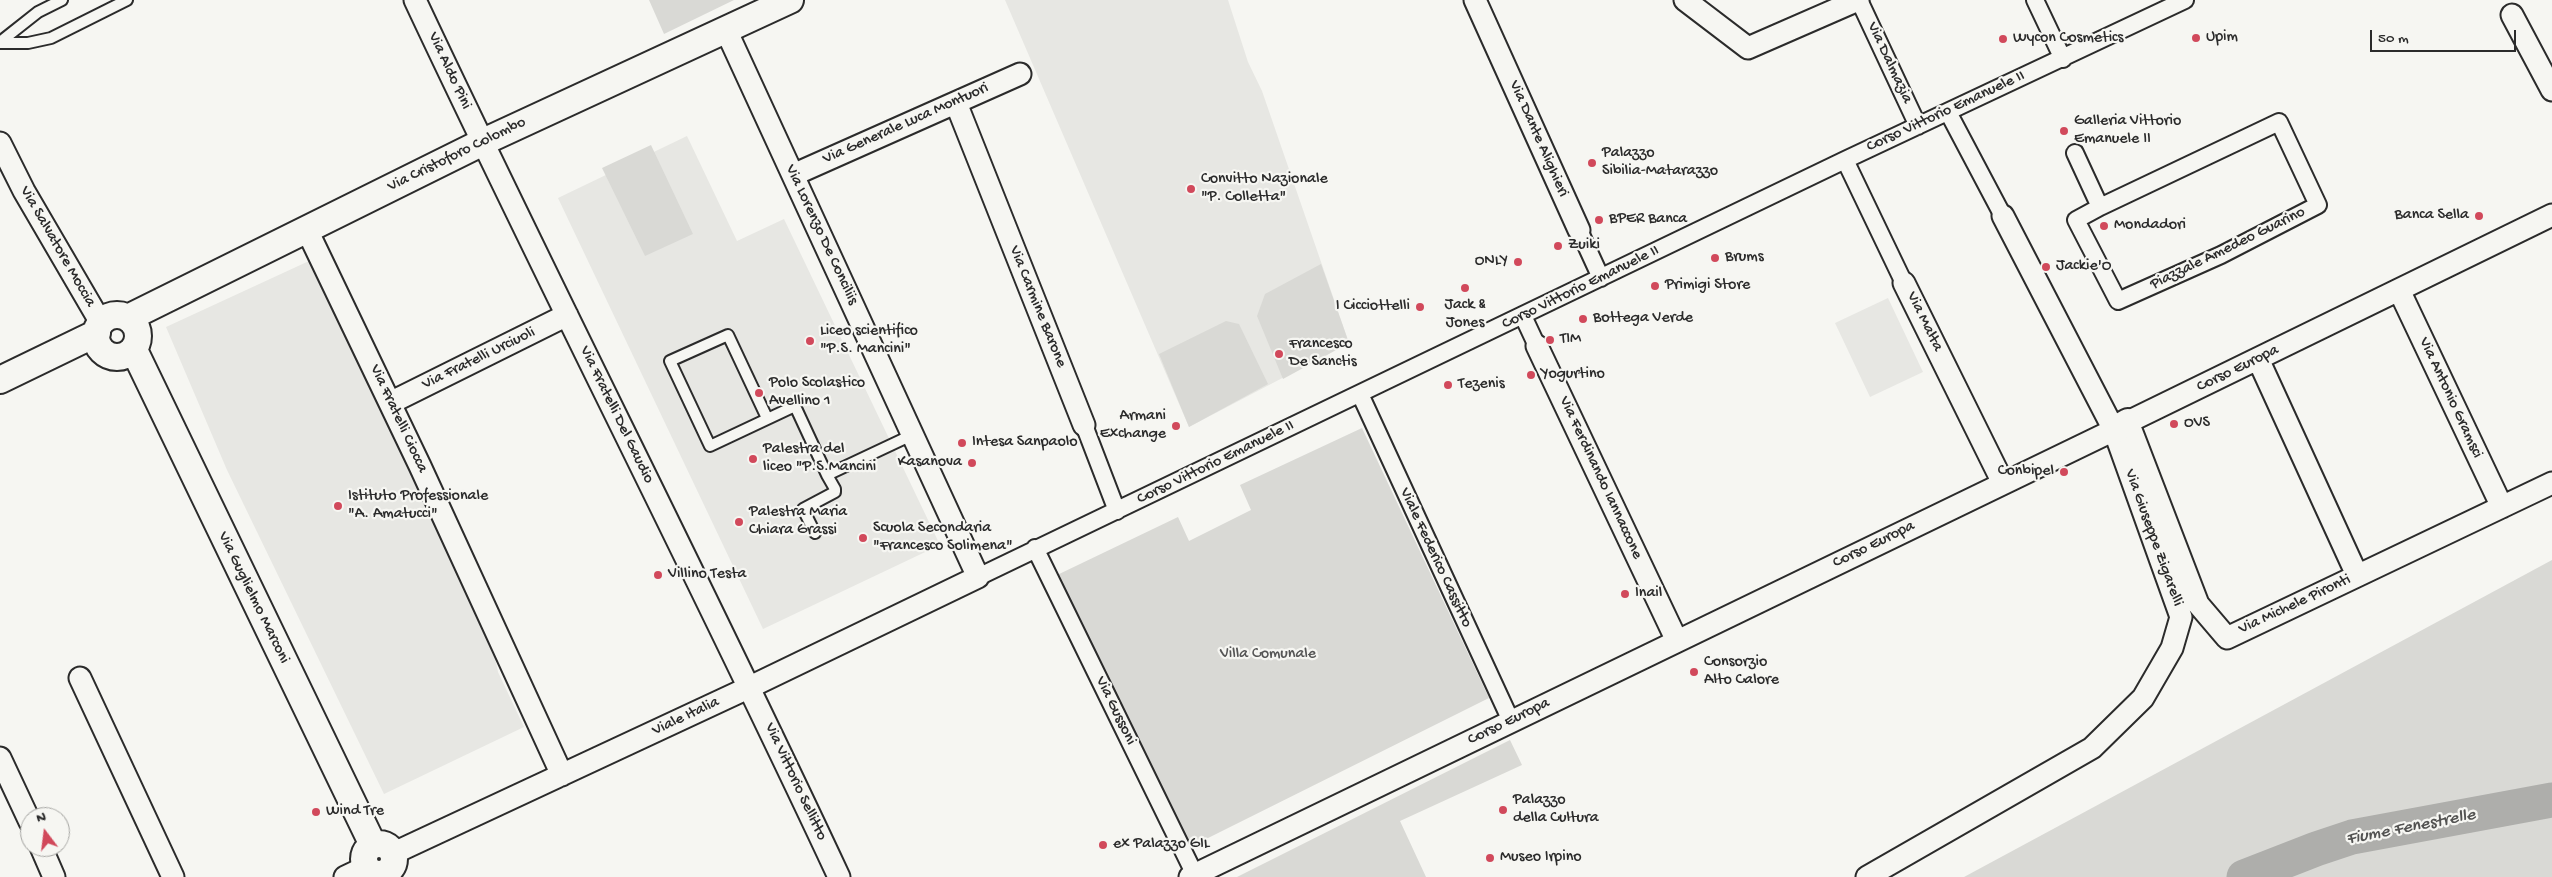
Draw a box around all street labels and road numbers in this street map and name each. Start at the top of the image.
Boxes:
street label: Via Dalmazia [1862,19,1916,107]
street label: Via Aldo Pini [423,29,475,113]
street label: Corso Vittorio Emanuele II [1864,67,2028,157]
street label: Via Dante Alighieri [1504,78,1572,200]
street label: Via Generale Luca Montuori [820,79,992,169]
street label: Via Cristoforo Colombo [385,113,529,197]
street label: Via Lorenzo De Conciliis [780,162,862,308]
street label: Via Salvatore Moccia [15,183,99,311]
street label: Piazzale Amedeo Guarino [2147,203,2309,295]
street label: Corso Vittorio Emanuele II [1499,242,1663,334]
street label: Via Carmine Barone [1004,243,1070,371]
street label: Via Malta [1901,289,1947,355]
street label: Via Fratelli Urciuoli [419,323,539,395]
street label: Via Antonio Gramsci [2414,335,2486,461]
street label: Corso Europa [2194,341,2282,397]
street label: Via Fratelli Del Gaudio [574,343,658,487]
street label: Via Fratelli Ciocca [365,362,431,476]
street label: Via Ferdinando Iannaccone [1554,394,1646,562]
street label: Corso Vittorio Emanuele II [1134,417,1298,509]
street label: Via Giuseppe Zigarelli [2119,467,2187,609]
street label: Viale Federico Cassitto [1394,485,1476,631]
street label: Corso Europa [1830,517,1918,573]
street label: Via Guglielmo Marconi [213,529,293,667]
street label: Via Michele Pironti [2236,571,2354,639]
street label: Via Gussoni [1090,674,1140,748]
street label: Viale Italia [649,693,723,741]
street label: Corso Europa [1465,694,1553,750]
street label: Via Vittorio Sellitto [759,720,831,844]

